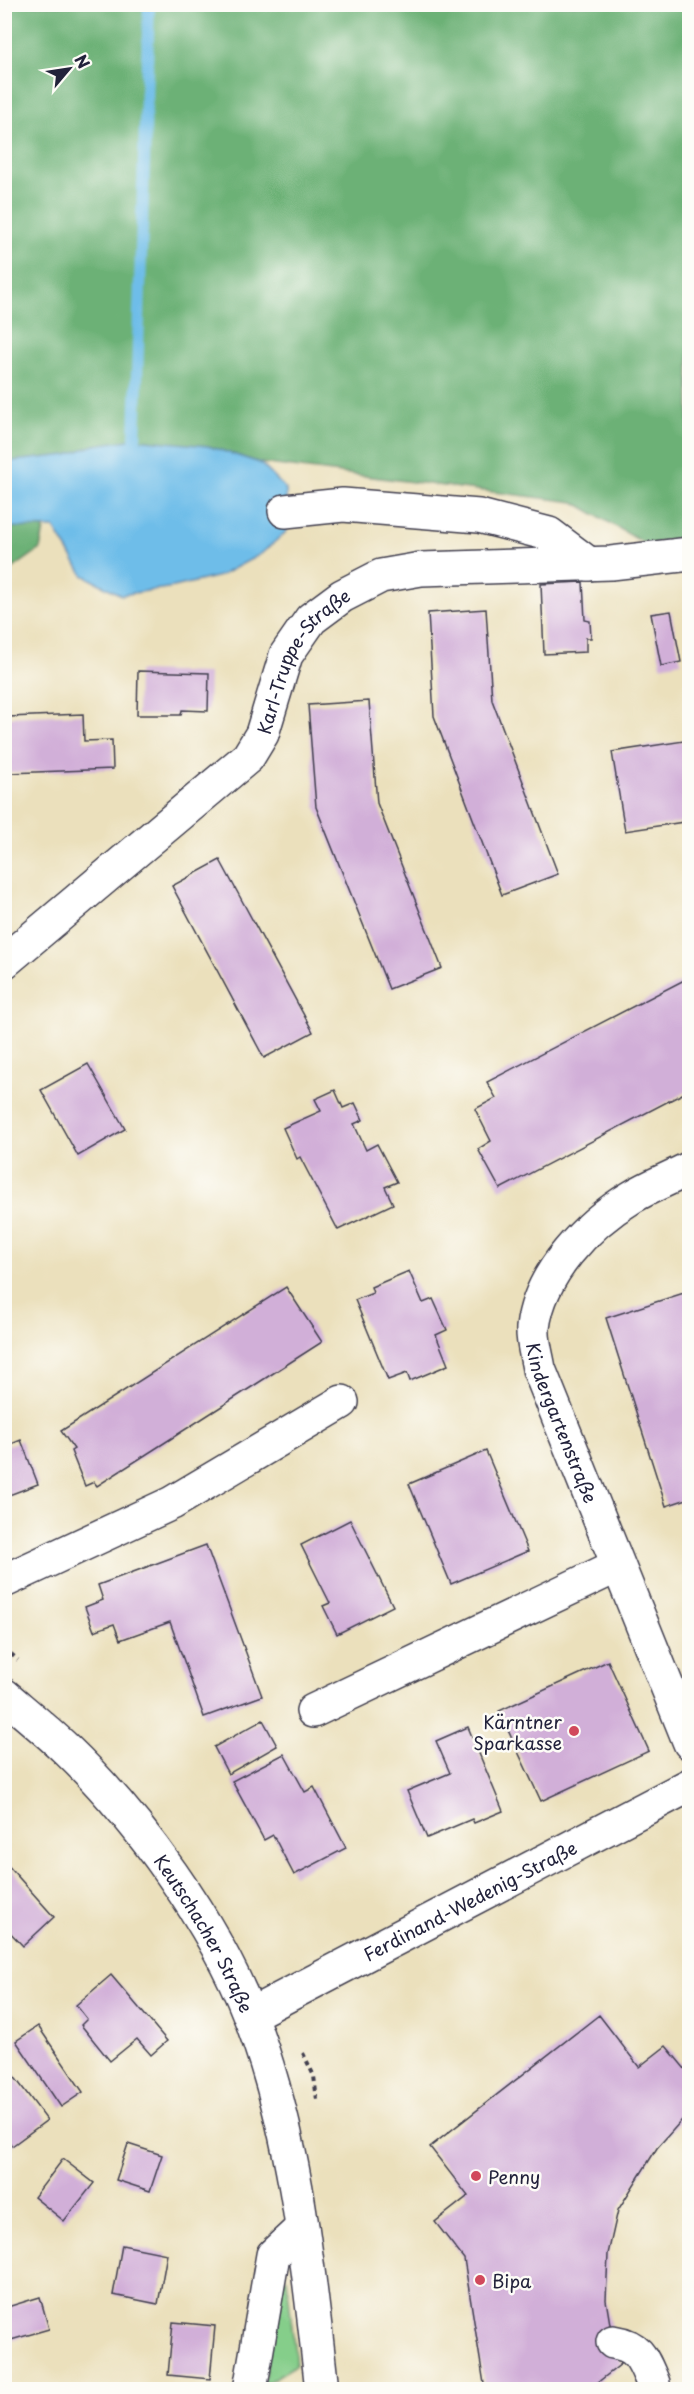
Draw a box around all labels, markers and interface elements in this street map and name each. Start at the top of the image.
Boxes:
north arrow [39,39,99,99]
text: N [69,50,97,73]
street label: Karl-Truppe-Straße [249,581,354,737]
street label: Kindergartenstraße [520,1340,605,1507]
place label: Kärntner Sparkasse [473,1708,563,1756]
marker: Kärntner Sparkasse [567,1724,581,1738]
street label: Ferdinand-Wedenig-Straße [358,1833,581,1967]
street label: Keutschacher Straße [148,1848,261,2016]
place label: Penny [488,2163,540,2190]
marker: Penny [469,2169,483,2183]
place label: Bipa [492,2267,532,2294]
marker: Bipa [473,2273,487,2287]

